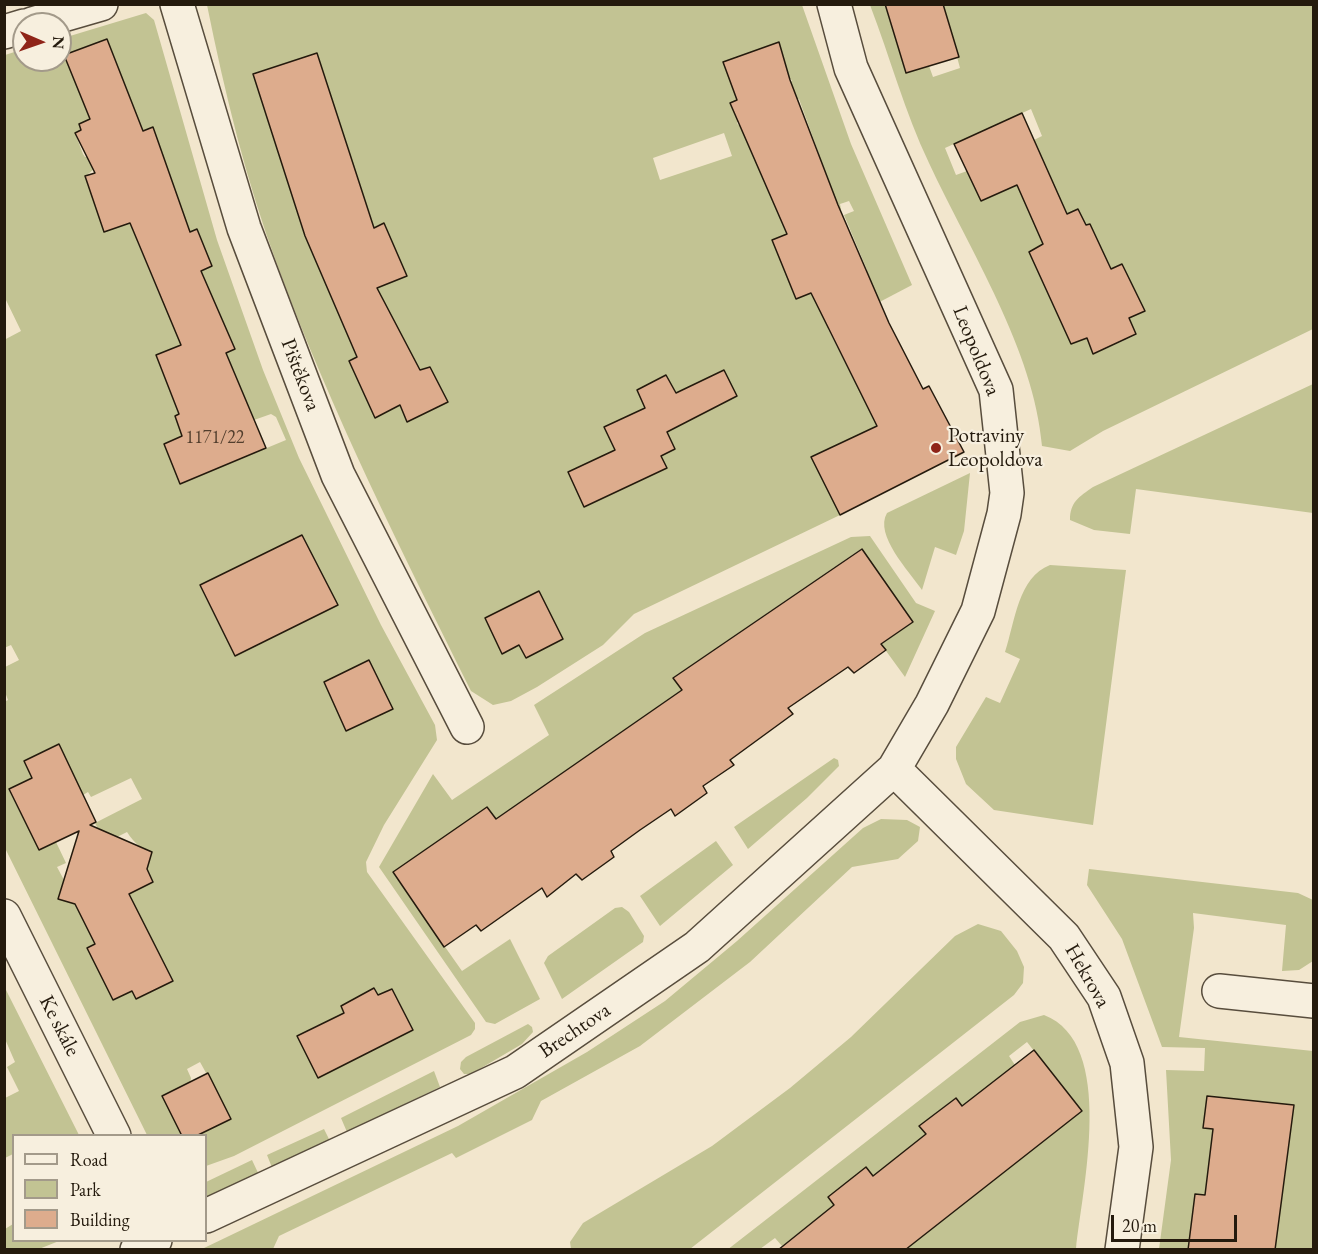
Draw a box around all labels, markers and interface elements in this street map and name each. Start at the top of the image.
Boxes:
north arrow [12,12,72,72]
text: N [48,36,69,49]
street label: Leopoldova [947,302,1005,400]
street label: Pištěkova [275,335,325,415]
place label: Potraviny Leopoldova [948,423,1043,473]
house number: 1171/22 [185,427,245,449]
marker: Potraviny Leopoldova [929,441,943,455]
street label: Hekrova [1059,940,1115,1012]
street label: Ke skále [33,991,85,1061]
street label: Brechtova [535,998,615,1064]
legend [12,1134,207,1242]
text: Road [70,1148,108,1171]
text: Park [70,1178,101,1201]
scale bar [1114,1203,1240,1241]
text: Building [70,1208,130,1231]
text: 20 m [1122,1214,1157,1237]

